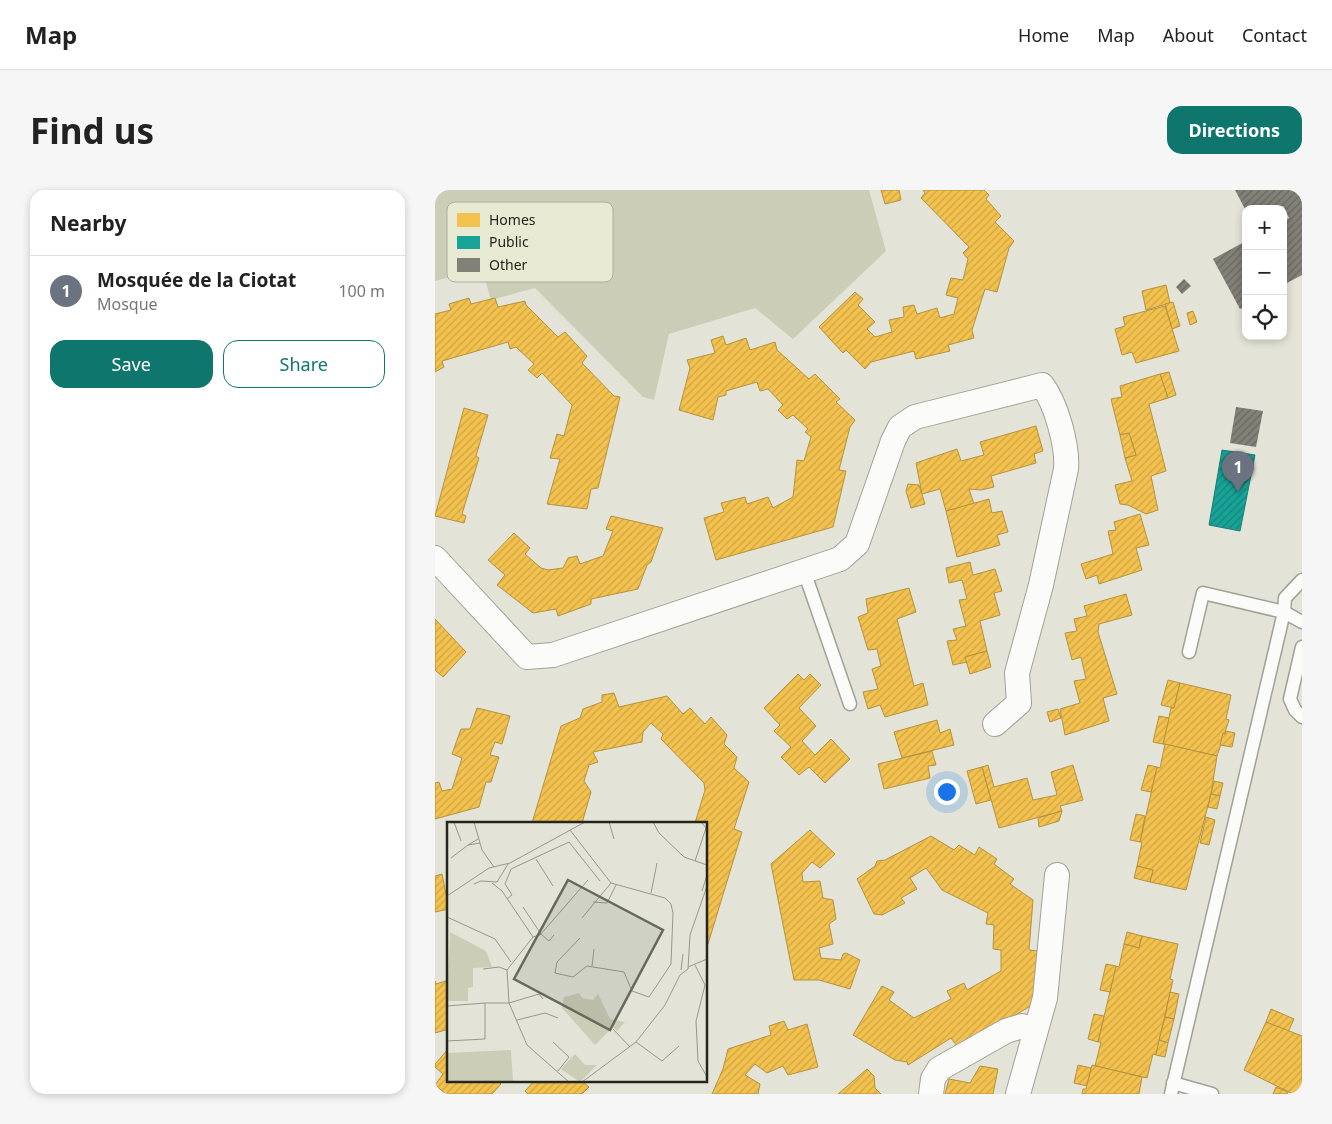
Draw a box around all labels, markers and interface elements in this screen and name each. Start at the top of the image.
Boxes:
text: Map [25,18,77,51]
text: Home [1018,23,1069,47]
text: Map [1097,23,1135,47]
text: About [1163,23,1214,47]
text: Contact [1242,23,1307,47]
button: Directions [1167,106,1302,154]
text: Find us [30,107,154,154]
legend [447,202,613,282]
map controls [1242,205,1287,340]
button: + [1242,205,1287,250]
text: Nearby [50,209,126,237]
text: Homes [489,210,536,229]
text: Public [489,232,529,251]
button: − [1242,250,1287,295]
text: Other [489,255,528,274]
text: Mosquée de la Ciotat [97,267,296,293]
text: 1 [61,280,71,302]
text: 100 m [338,280,385,302]
text: Mosque [97,293,158,315]
button: locate [1242,295,1287,340]
button: Save [50,340,213,388]
button: Share [223,340,385,388]
pin: 1 [1222,451,1254,492]
your location [934,779,960,805]
inset map [447,822,707,1082]

